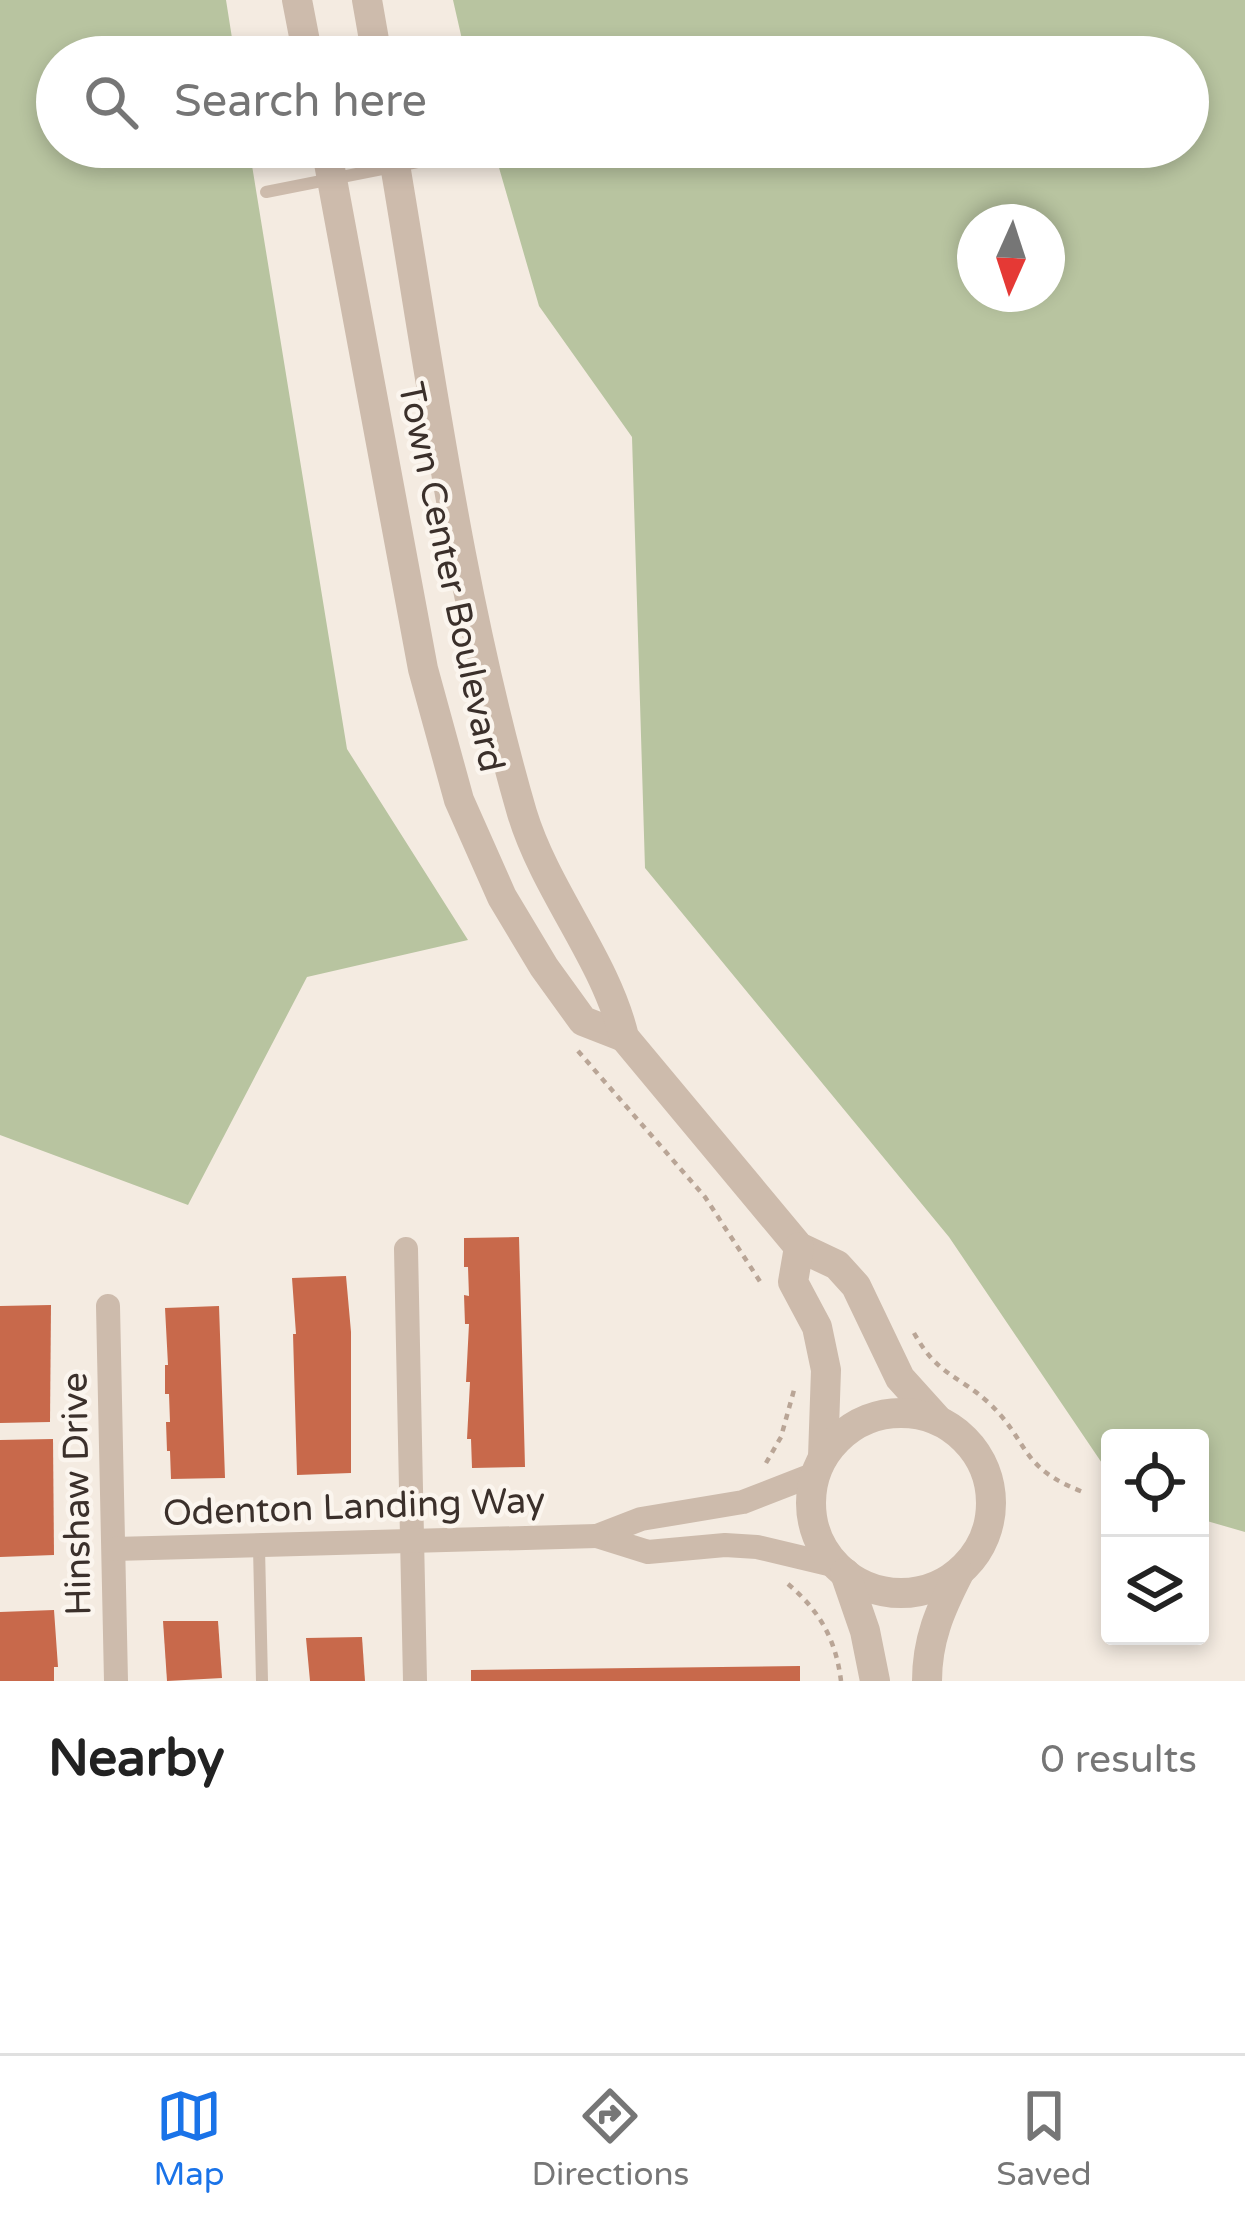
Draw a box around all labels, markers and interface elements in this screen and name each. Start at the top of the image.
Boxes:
search box [36,36,1209,168]
icon: search [78,69,144,135]
text: Search here [174,75,427,129]
north arrow [957,204,1065,312]
street label: Town Center Boulevard [389,378,513,776]
street label: Hinshaw Drive [53,1372,101,1616]
map controls [1101,1429,1209,1645]
button: locate [1101,1429,1209,1537]
street label: Odenton Landing Way [162,1479,546,1535]
button: layers [1101,1537,1209,1645]
text: Nearby [48,1728,225,1790]
text: 0 results [1040,1736,1197,1783]
tab: Map [153,2083,225,2194]
tab: Directions [531,2083,689,2194]
tab: Saved [996,2083,1092,2194]

